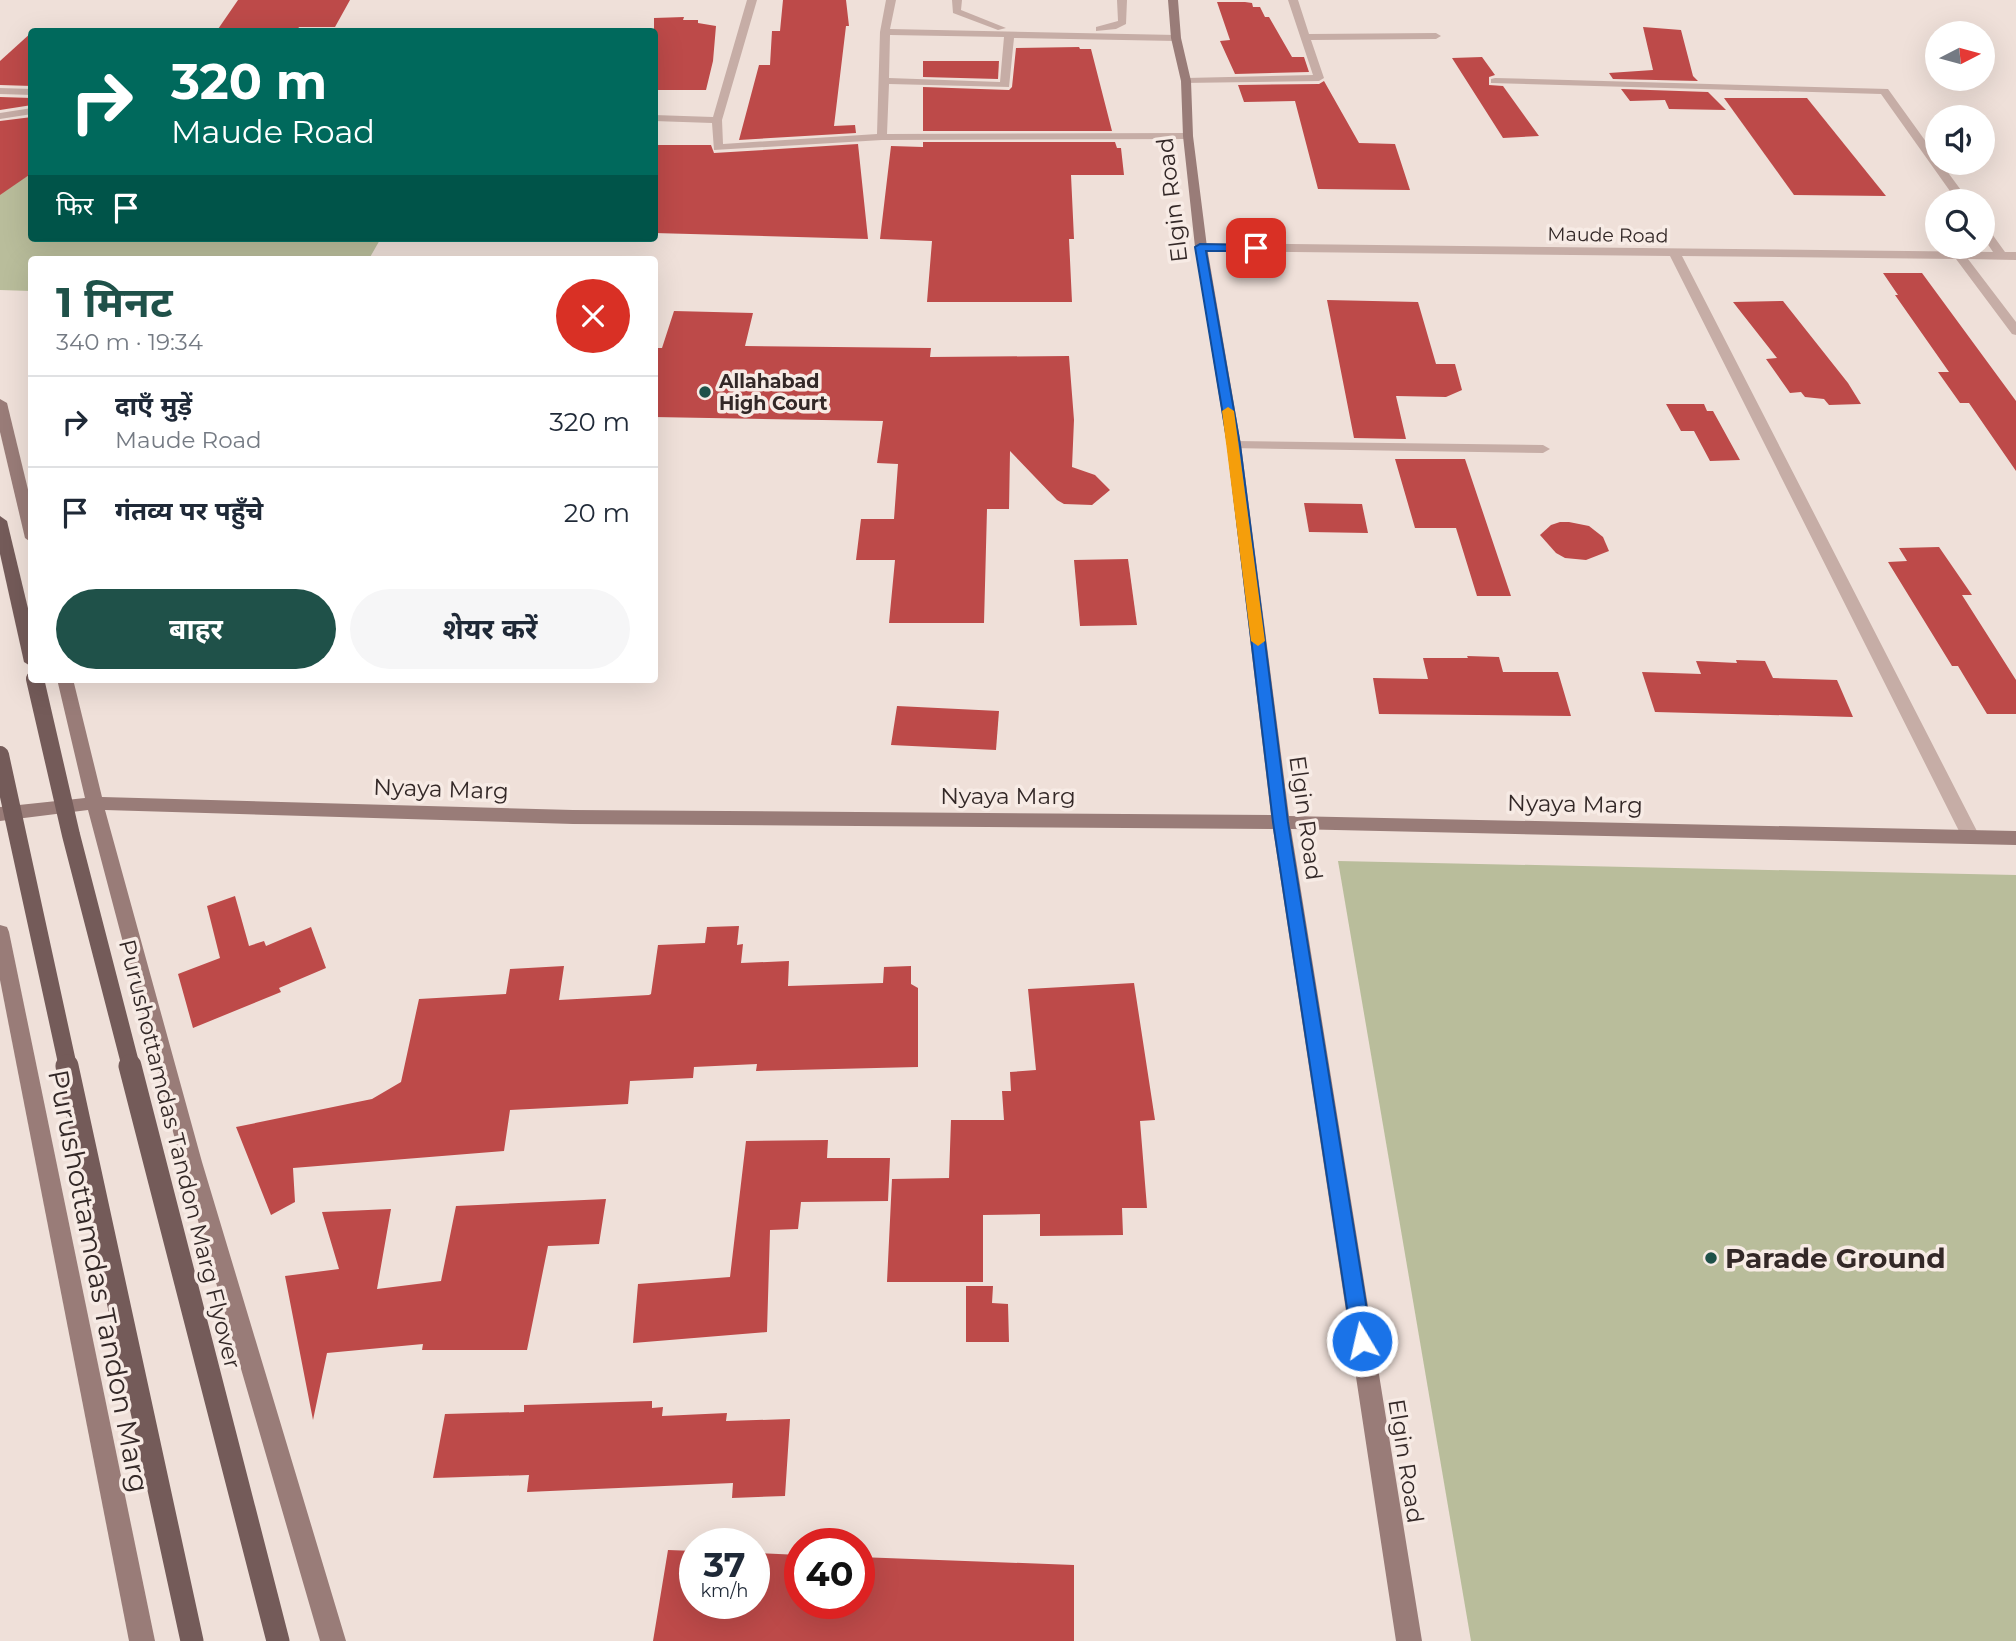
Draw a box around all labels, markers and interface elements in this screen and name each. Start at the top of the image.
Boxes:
north arrow [1925,21,1995,91]
map controls [1925,21,1995,259]
text: 320 m [171,52,327,111]
icon: right [56,56,147,147]
button: sound [1925,105,1995,175]
text: Maude Road [171,112,375,151]
street label: Elgin Road [1150,136,1194,264]
icon: arrive [107,189,145,227]
button: search [1925,189,1995,259]
text: फिर [56,190,93,222]
pin [1226,218,1286,278]
street label: Maude Road [1547,222,1669,248]
icon: arrive [1237,229,1275,267]
text: 1 मिनट [56,276,173,328]
button: close [556,279,630,353]
text: 340 m · 19:34 [56,328,203,356]
place label: Allahabad High Court [718,370,828,415]
marker: Allahabad High Court [697,384,713,400]
text: दाएँ मुड़ें [115,390,192,422]
icon: right [56,403,94,441]
text: 320 m [549,406,630,438]
text: Maude Road [115,426,262,454]
icon: arrive [56,494,94,532]
text: गंतव्य पर पहुँचे [115,495,263,527]
text: 20 m [564,497,630,529]
button: बाहर [56,589,336,669]
button: शेयर करें [350,589,630,669]
street label: Elgin Road [1283,754,1329,882]
street label: Nyaya Marg [373,773,509,805]
street label: Nyaya Marg [940,782,1076,810]
street label: Nyaya Marg [1507,789,1643,819]
street label: Purushottamdas Tandon Marg Flyover [113,936,247,1372]
street label: Purushottamdas Tandon Marg [41,1066,157,1496]
place label: Parade Ground [1725,1241,1946,1275]
marker: Parade Ground [1703,1250,1719,1266]
position arrow [1325,1304,1399,1378]
street label: Elgin Road [1382,1397,1430,1525]
speed limit sign: 40 [784,1528,875,1619]
text: 37 [703,1543,746,1586]
text: km/h [700,1580,749,1602]

